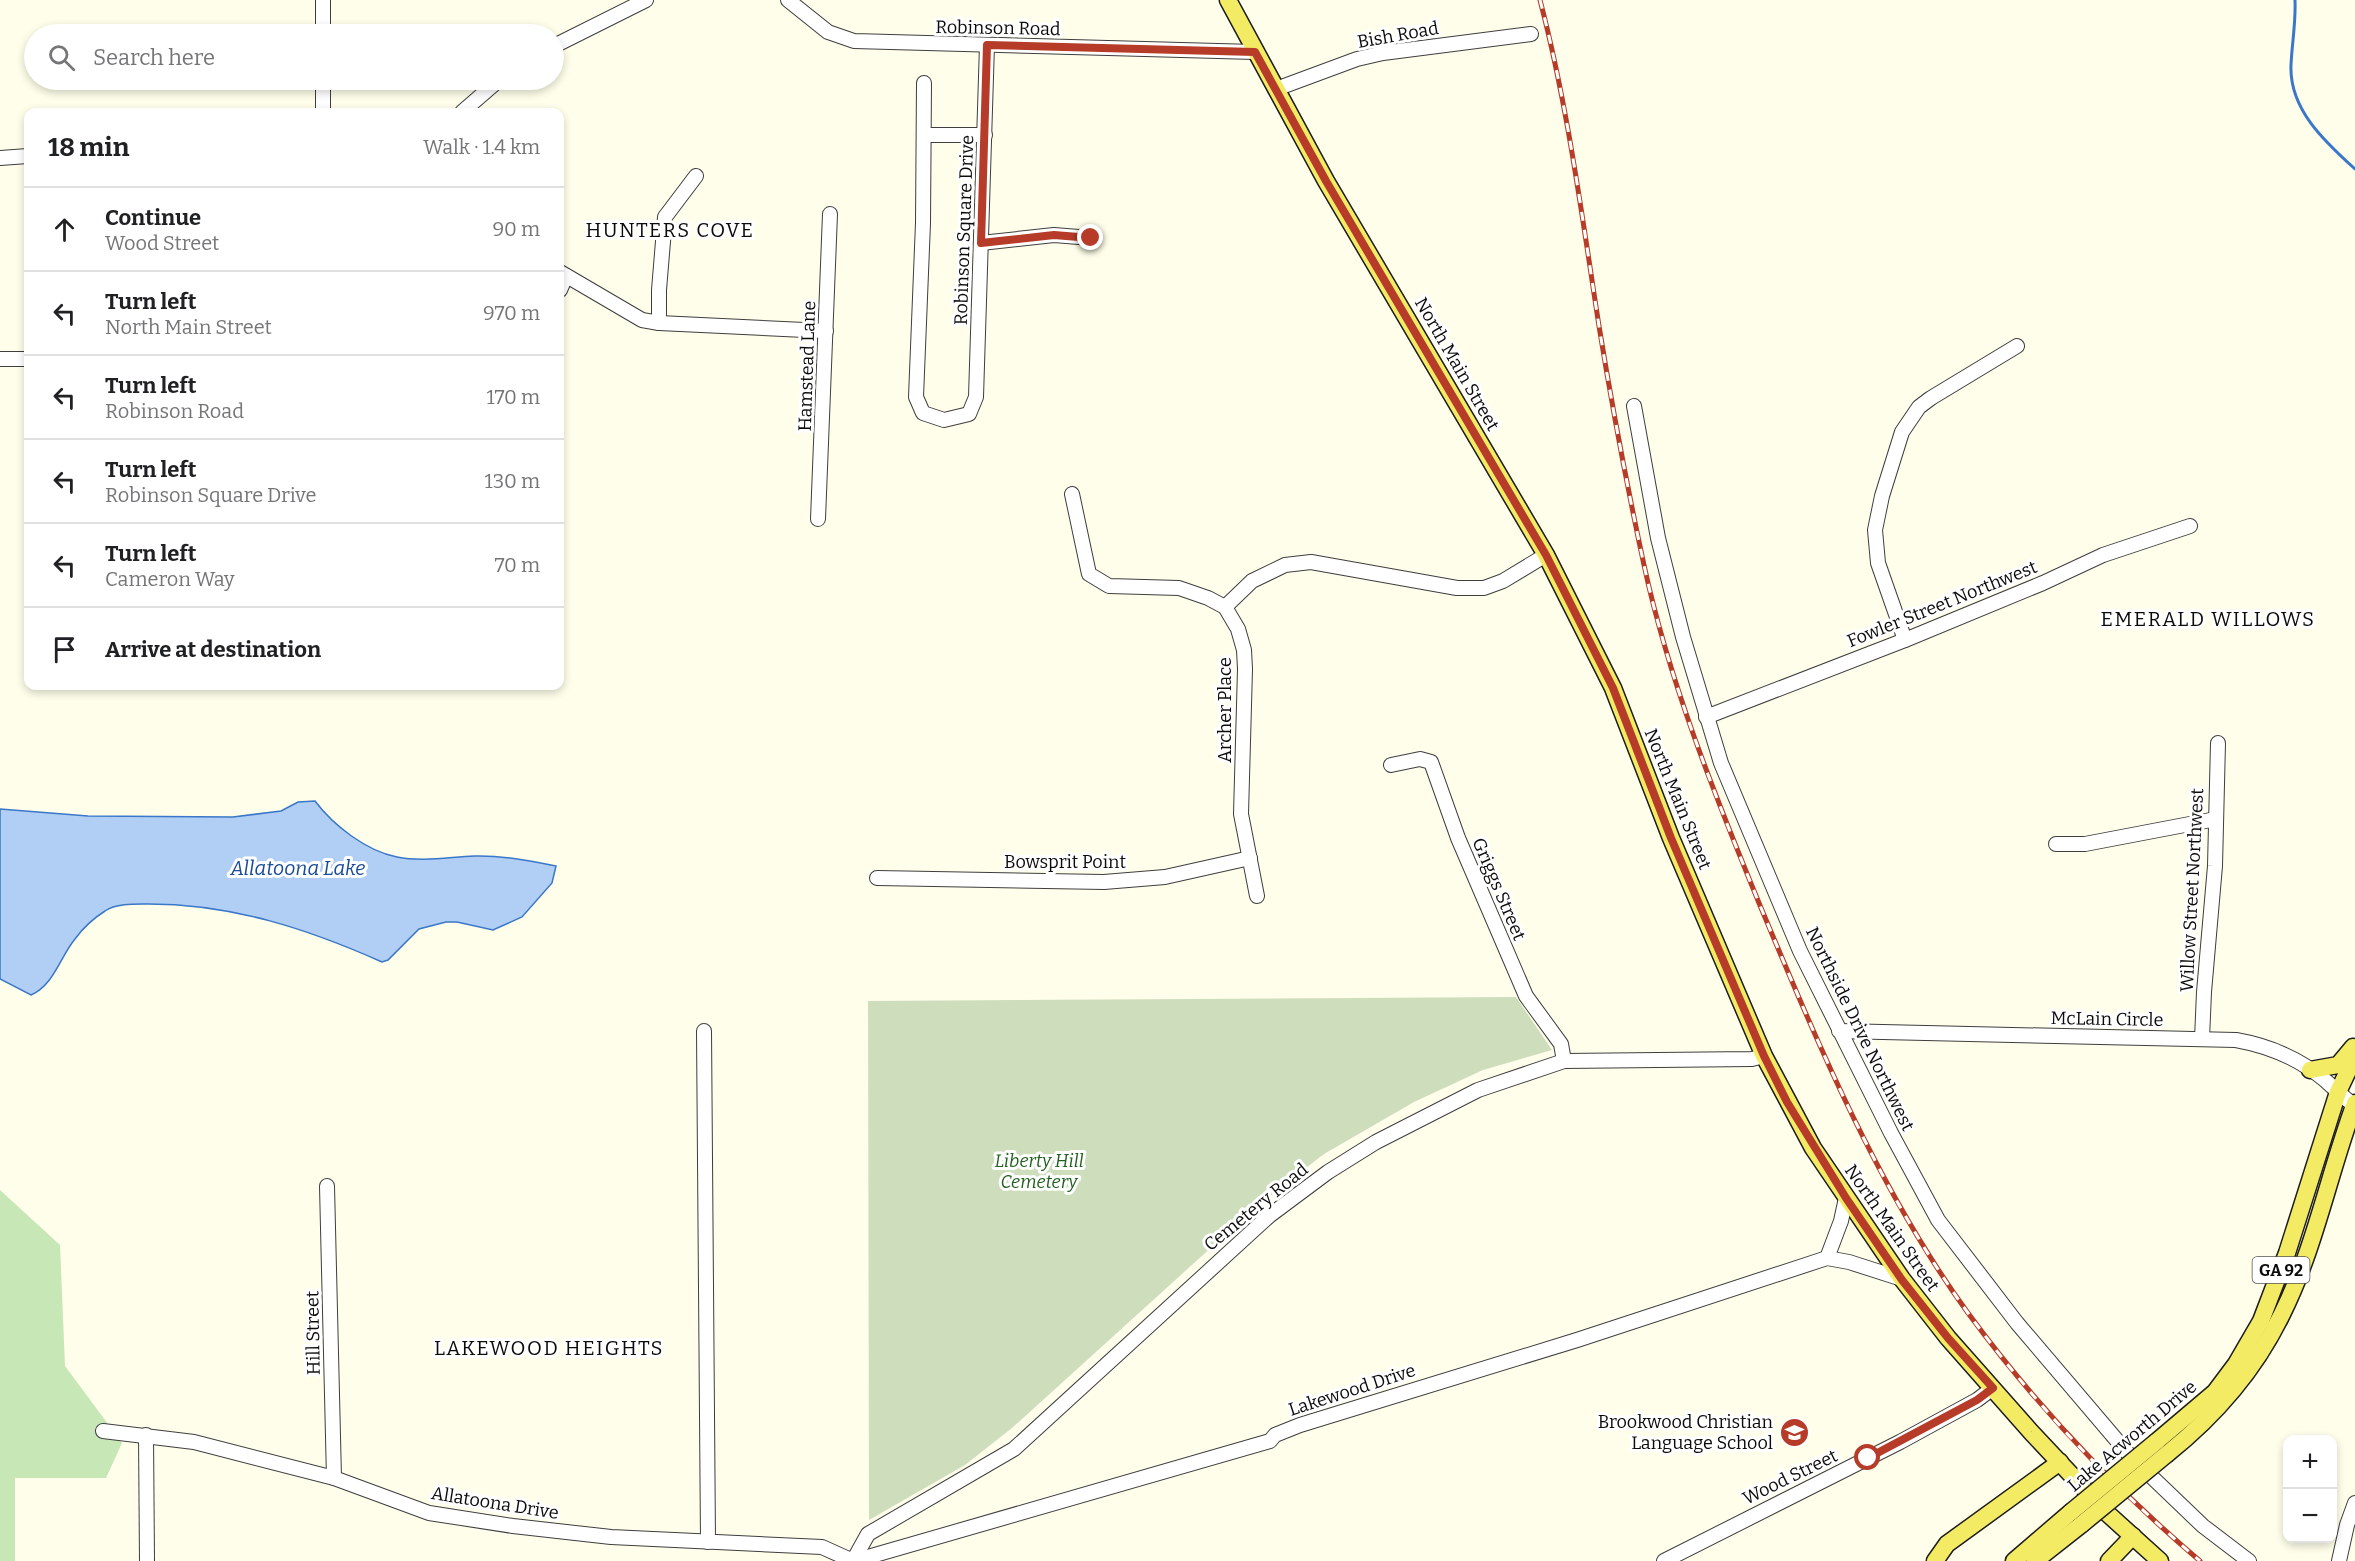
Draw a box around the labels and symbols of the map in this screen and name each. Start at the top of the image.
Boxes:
street label: Robinson Road [935,16,1061,40]
street label: Bish Road [1356,17,1441,53]
street label: Robinson Square Drive [950,135,978,325]
district label: HUNTERS COVE [586,218,754,242]
route end [1077,224,1103,250]
street label: North Main Street [1410,293,1504,435]
street label: Hamstead Lane [794,300,820,432]
street label: Fowler Street Northwest [1844,556,2041,652]
district label: EMERALD WILLOWS [2101,607,2315,631]
street label: Archer Place [1214,657,1236,763]
street label: North Main Street [1640,725,1717,873]
street label: Willow Street Northwest [2176,787,2208,993]
street label: Griggs Street [1467,834,1531,944]
street label: Bowsprit Point [1004,851,1126,873]
water label: Allatoona Lake [230,856,365,880]
street label: Northside Drive Northwest [1801,923,1919,1135]
street label: McLain Circle [2050,1007,2164,1031]
park label: Liberty Hill Cemetery [994,1150,1084,1193]
street label: Cemetery Road [1199,1158,1313,1256]
street label: North Main Street [1840,1160,1944,1296]
road number: GA 92 [2252,1257,2310,1283]
street label: Hill Street [301,1290,325,1375]
district label: LAKEWOOD HEIGHTS [434,1336,664,1360]
street label: Lakewood Drive [1286,1359,1418,1421]
street label: Lake Acworth Drive [2063,1376,2201,1496]
place label: Brookwood Christian Language School [1598,1411,1774,1454]
school or university icon: Brookwood Christian Language School [1778,1416,1810,1448]
street label: Wood Street [1739,1444,1842,1509]
route start [1854,1444,1880,1470]
street label: Allatoona Drive [430,1482,560,1524]

